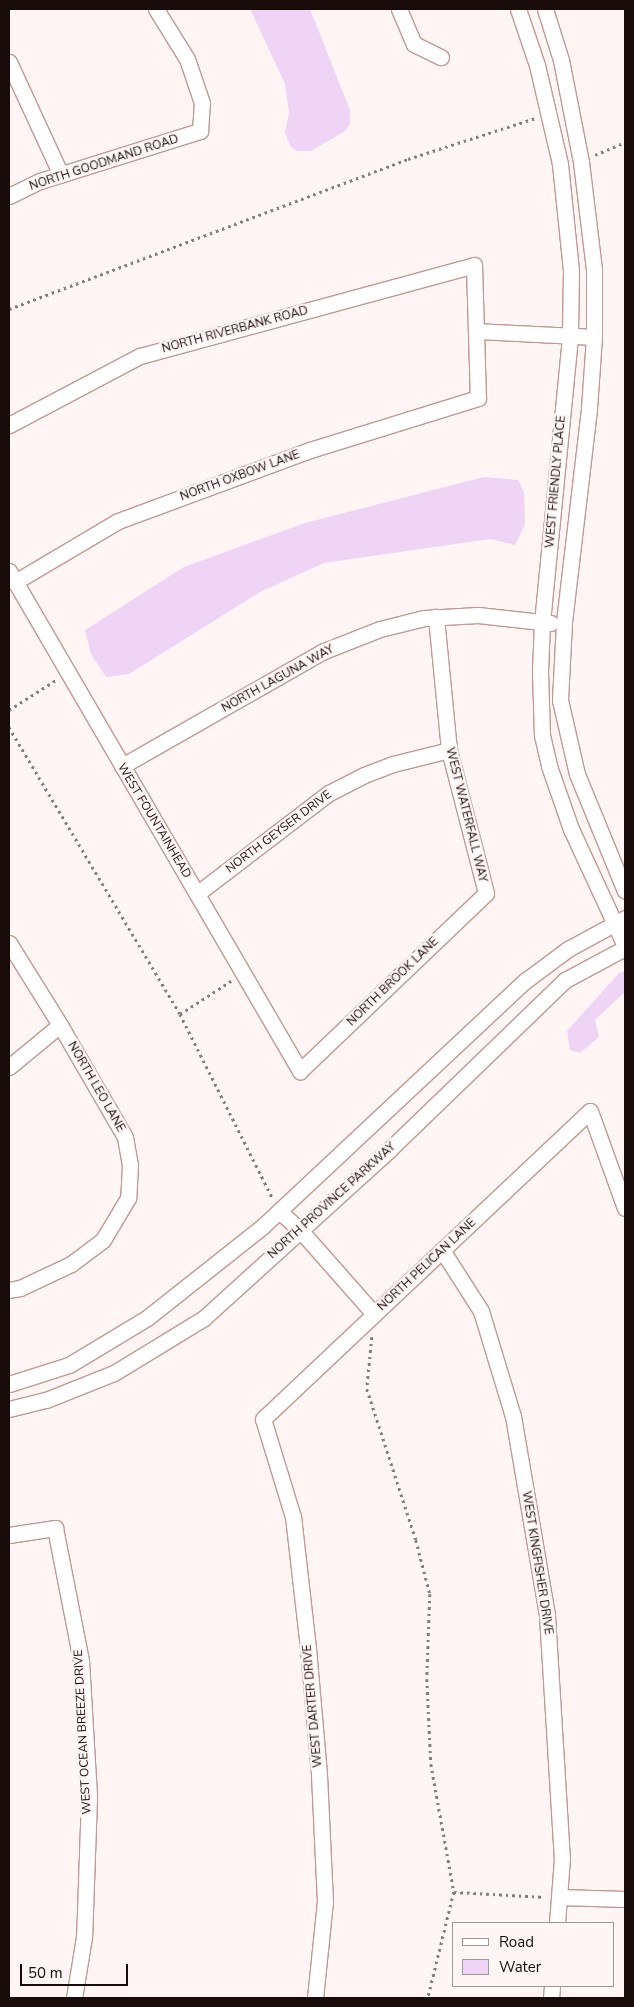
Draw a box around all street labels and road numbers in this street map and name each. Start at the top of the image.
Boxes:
street label: NORTH GOODMAND ROAD [28,132,180,194]
street label: NORTH RIVERBANK ROAD [160,304,310,356]
street label: WEST FRIENDLY PLACE [543,415,569,549]
street label: NORTH OXBOW LANE [178,448,302,504]
street label: NORTH LAGUNA WAY [219,642,337,716]
street label: WEST WATERFALL WAY [442,746,490,884]
street label: WEST FOUNTAINHEAD [114,761,194,881]
street label: NORTH GEYSER DRIVE [223,788,335,876]
street label: NORTH BROOK LANE [344,935,442,1029]
street label: NORTH LEO LANE [64,1039,128,1135]
street label: NORTH PROVINCE PARKWAY [265,1140,399,1262]
street label: NORTH PELICAN LANE [375,1216,479,1314]
street label: WEST KINGFISHER DRIVE [519,1490,555,1636]
street label: WEST DARTER DRIVE [300,1644,326,1768]
street label: WEST OCEAN BREEZE DRIVE [71,1649,95,1815]

